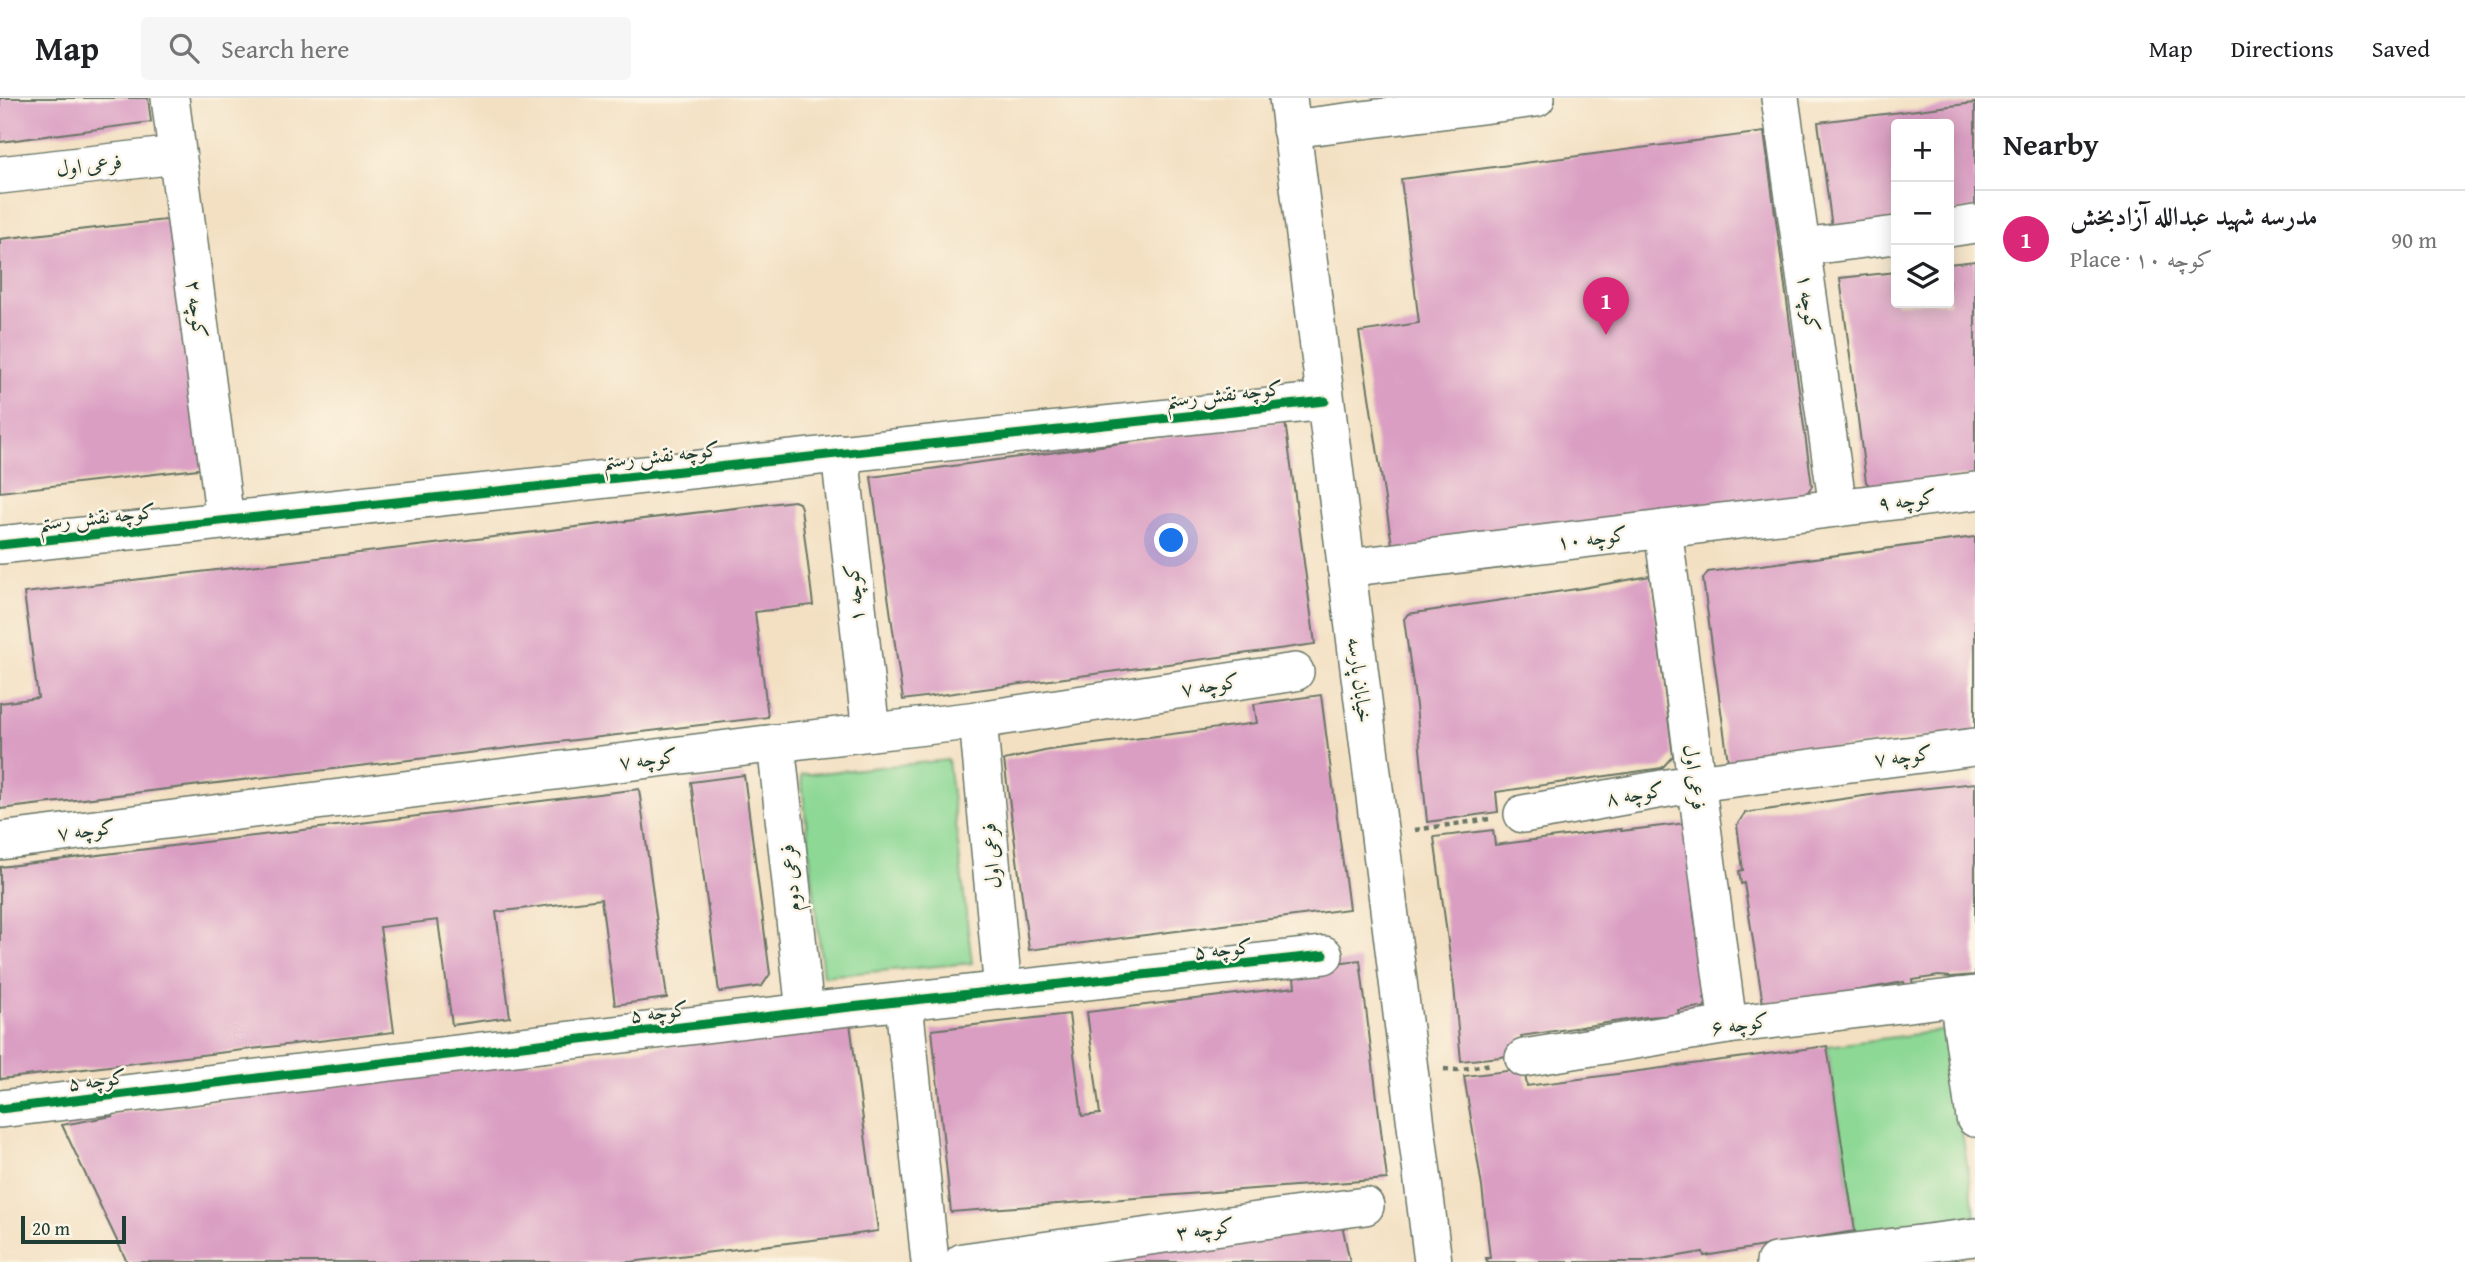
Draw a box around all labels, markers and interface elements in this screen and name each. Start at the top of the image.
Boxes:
search box [141,17,631,80]
text: Map [35,24,99,72]
icon: search [165,29,203,67]
text: Search here [221,29,349,68]
text: Map [2149,31,2193,66]
text: Directions [2231,31,2334,66]
text: Saved [2372,31,2430,66]
map controls [1891,119,1954,308]
button: + [1891,119,1954,182]
text: Nearby [2003,122,2099,166]
street label: فرعی اول [54,145,124,184]
button: − [1891,182,1954,245]
text: مدرسه شهید عبدالله آزادبخش [2070,196,2318,235]
text: 1 [2020,223,2032,256]
text: 90 m [2391,223,2437,256]
text: Place · کوچه ۱۰ [2070,242,2212,275]
button: layers [1891,245,1954,308]
street label: کوچه ۱ [1790,272,1829,334]
pin: 1 [1583,277,1629,335]
street label: کوچه ۲ [179,278,216,340]
street label: کوچه نقش رستم [1164,372,1285,421]
street label: کوچه نقش رستم [601,433,722,482]
street label: کوچه ۹ [1876,481,1938,518]
street label: کوچه نقش رستم [37,495,158,544]
street label: کوچه ۱۰ [1555,518,1629,557]
your location [1154,523,1188,557]
street label: کوچه ۱ [835,562,872,624]
street label: خیابان پارسه [1340,635,1381,725]
street label: کوچه ۷ [1179,665,1241,704]
street label: کوچه ۷ [1872,737,1934,774]
street label: کوچه ۷ [617,740,679,777]
street label: فرعی اول [1676,742,1715,812]
street label: کوچه ۸ [1603,773,1667,814]
street label: کوچه ۷ [55,811,117,848]
street label: فرعی اول [972,822,1009,890]
street label: فرعی دوم [771,842,811,913]
street label: کوچه ۵ [1192,930,1254,967]
street label: کوچه ۵ [628,993,690,1030]
street label: کوچه ۶ [1709,1004,1771,1043]
street label: کوچه ۵ [66,1061,128,1098]
street label: کوچه ۳ [1174,1209,1236,1248]
scale bar [21,1213,126,1245]
text: 20 m [32,1214,70,1242]

